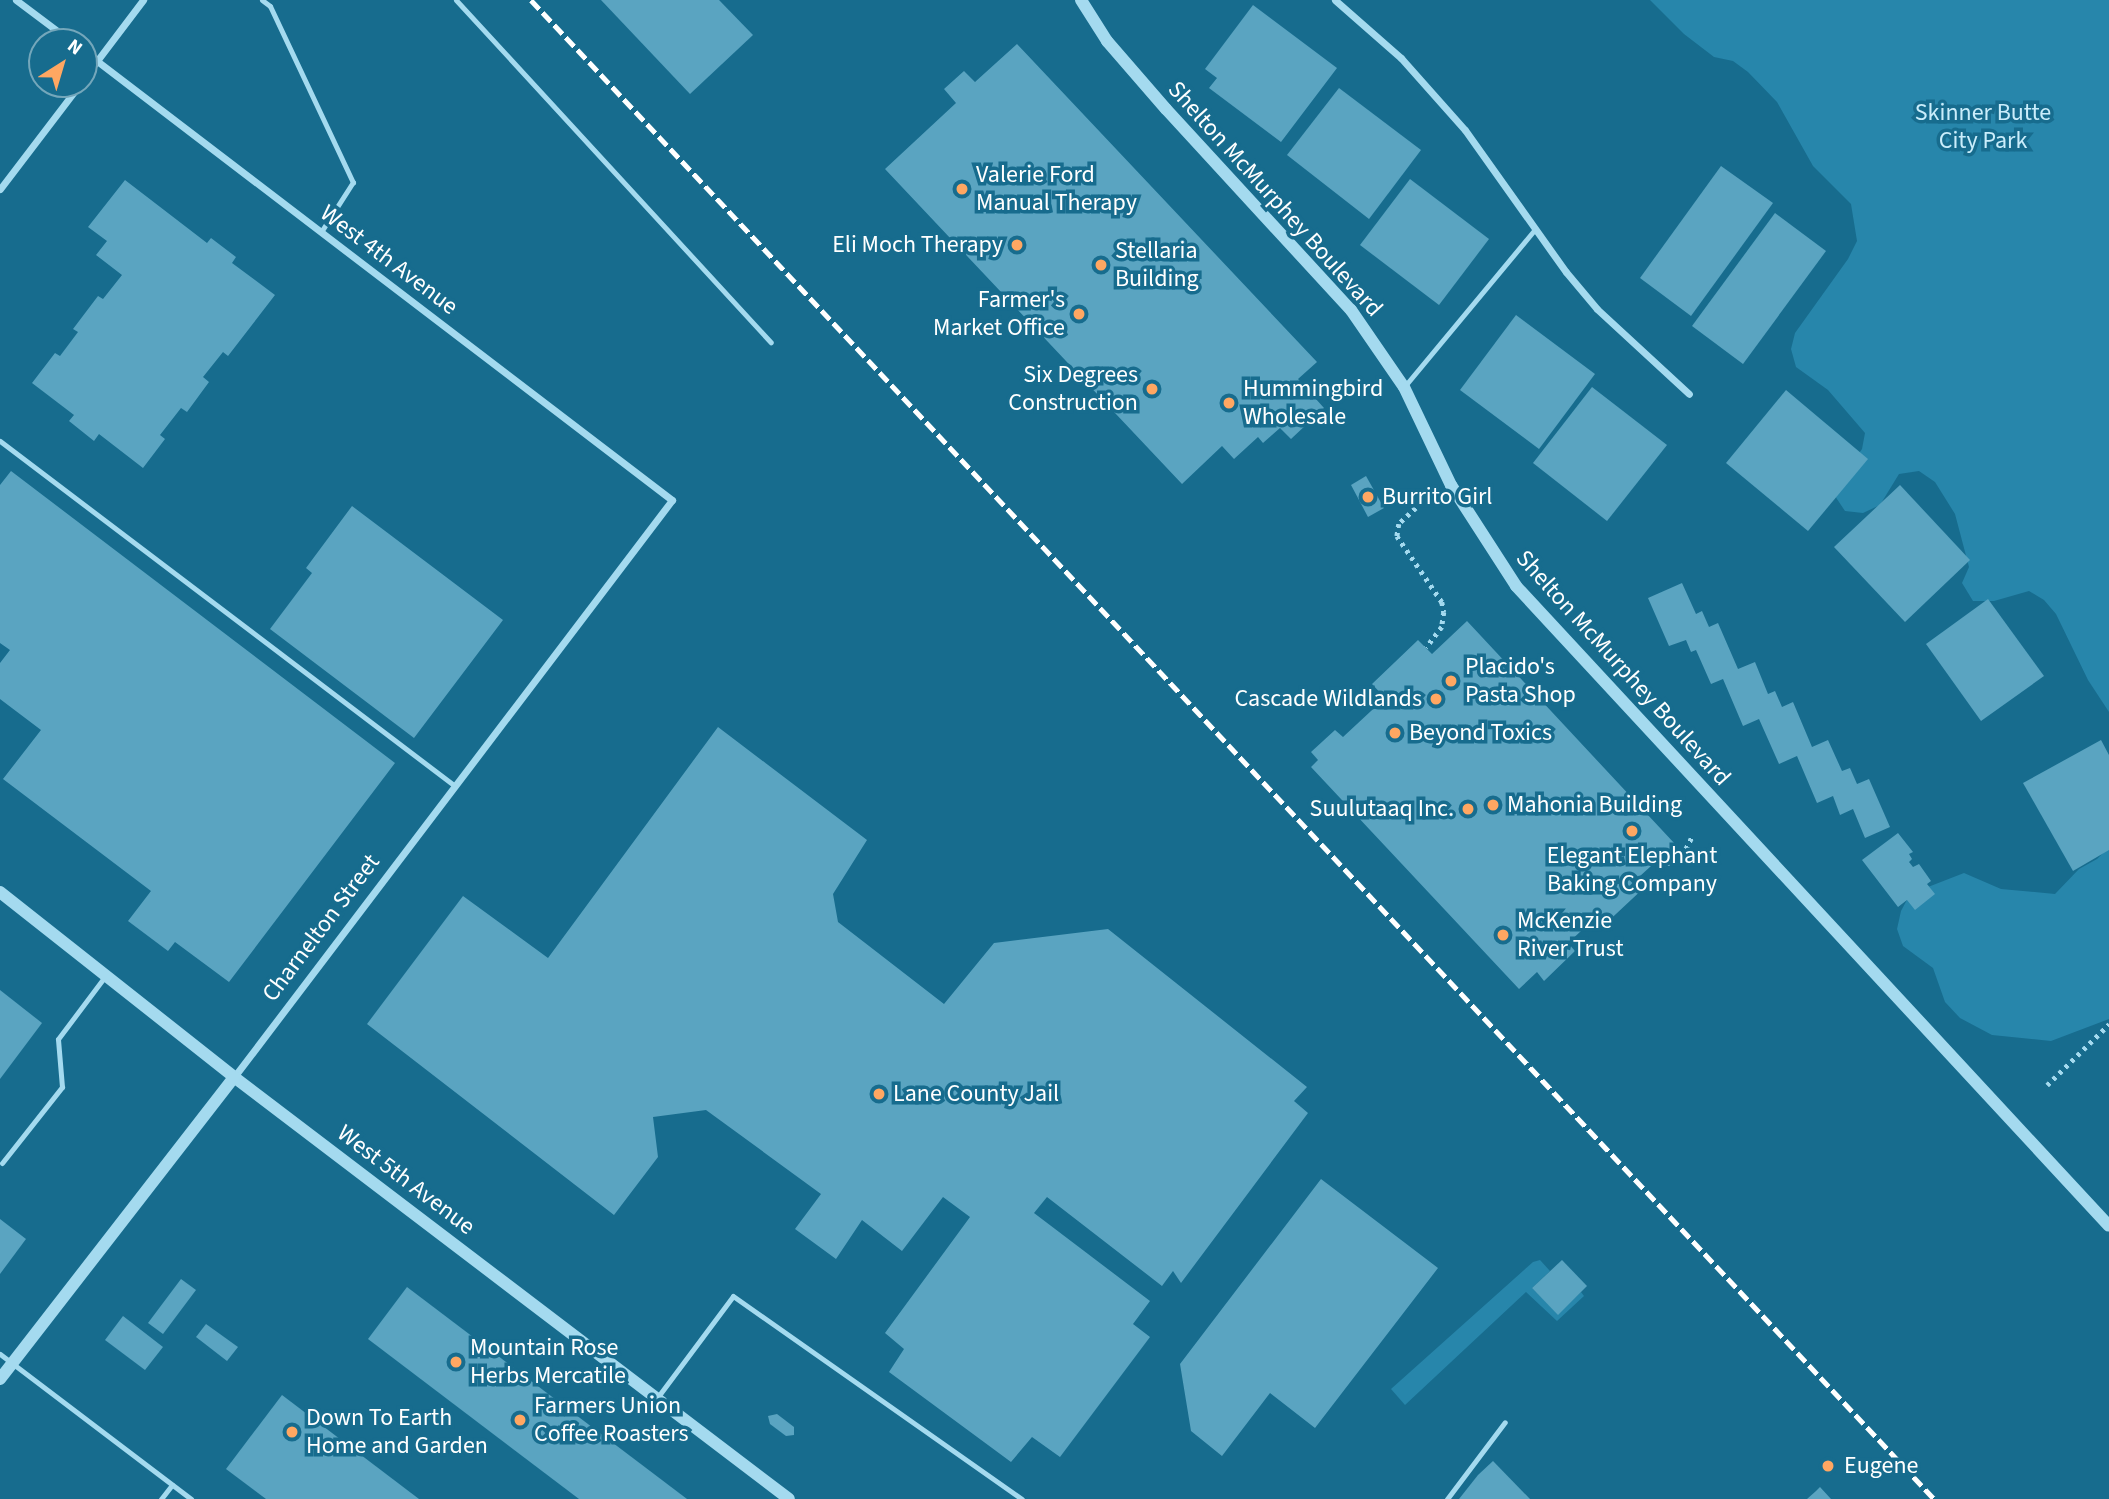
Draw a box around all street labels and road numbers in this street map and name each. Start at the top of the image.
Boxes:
street label: Shelton McMurphey Boulevard [1162,75,1388,323]
street label: West 4th Avenue [314,199,464,321]
street label: Shelton McMurphey Boulevard [1510,544,1736,792]
street label: Charnelton Street [256,849,386,1007]
street label: West 5th Avenue [331,1119,481,1241]

